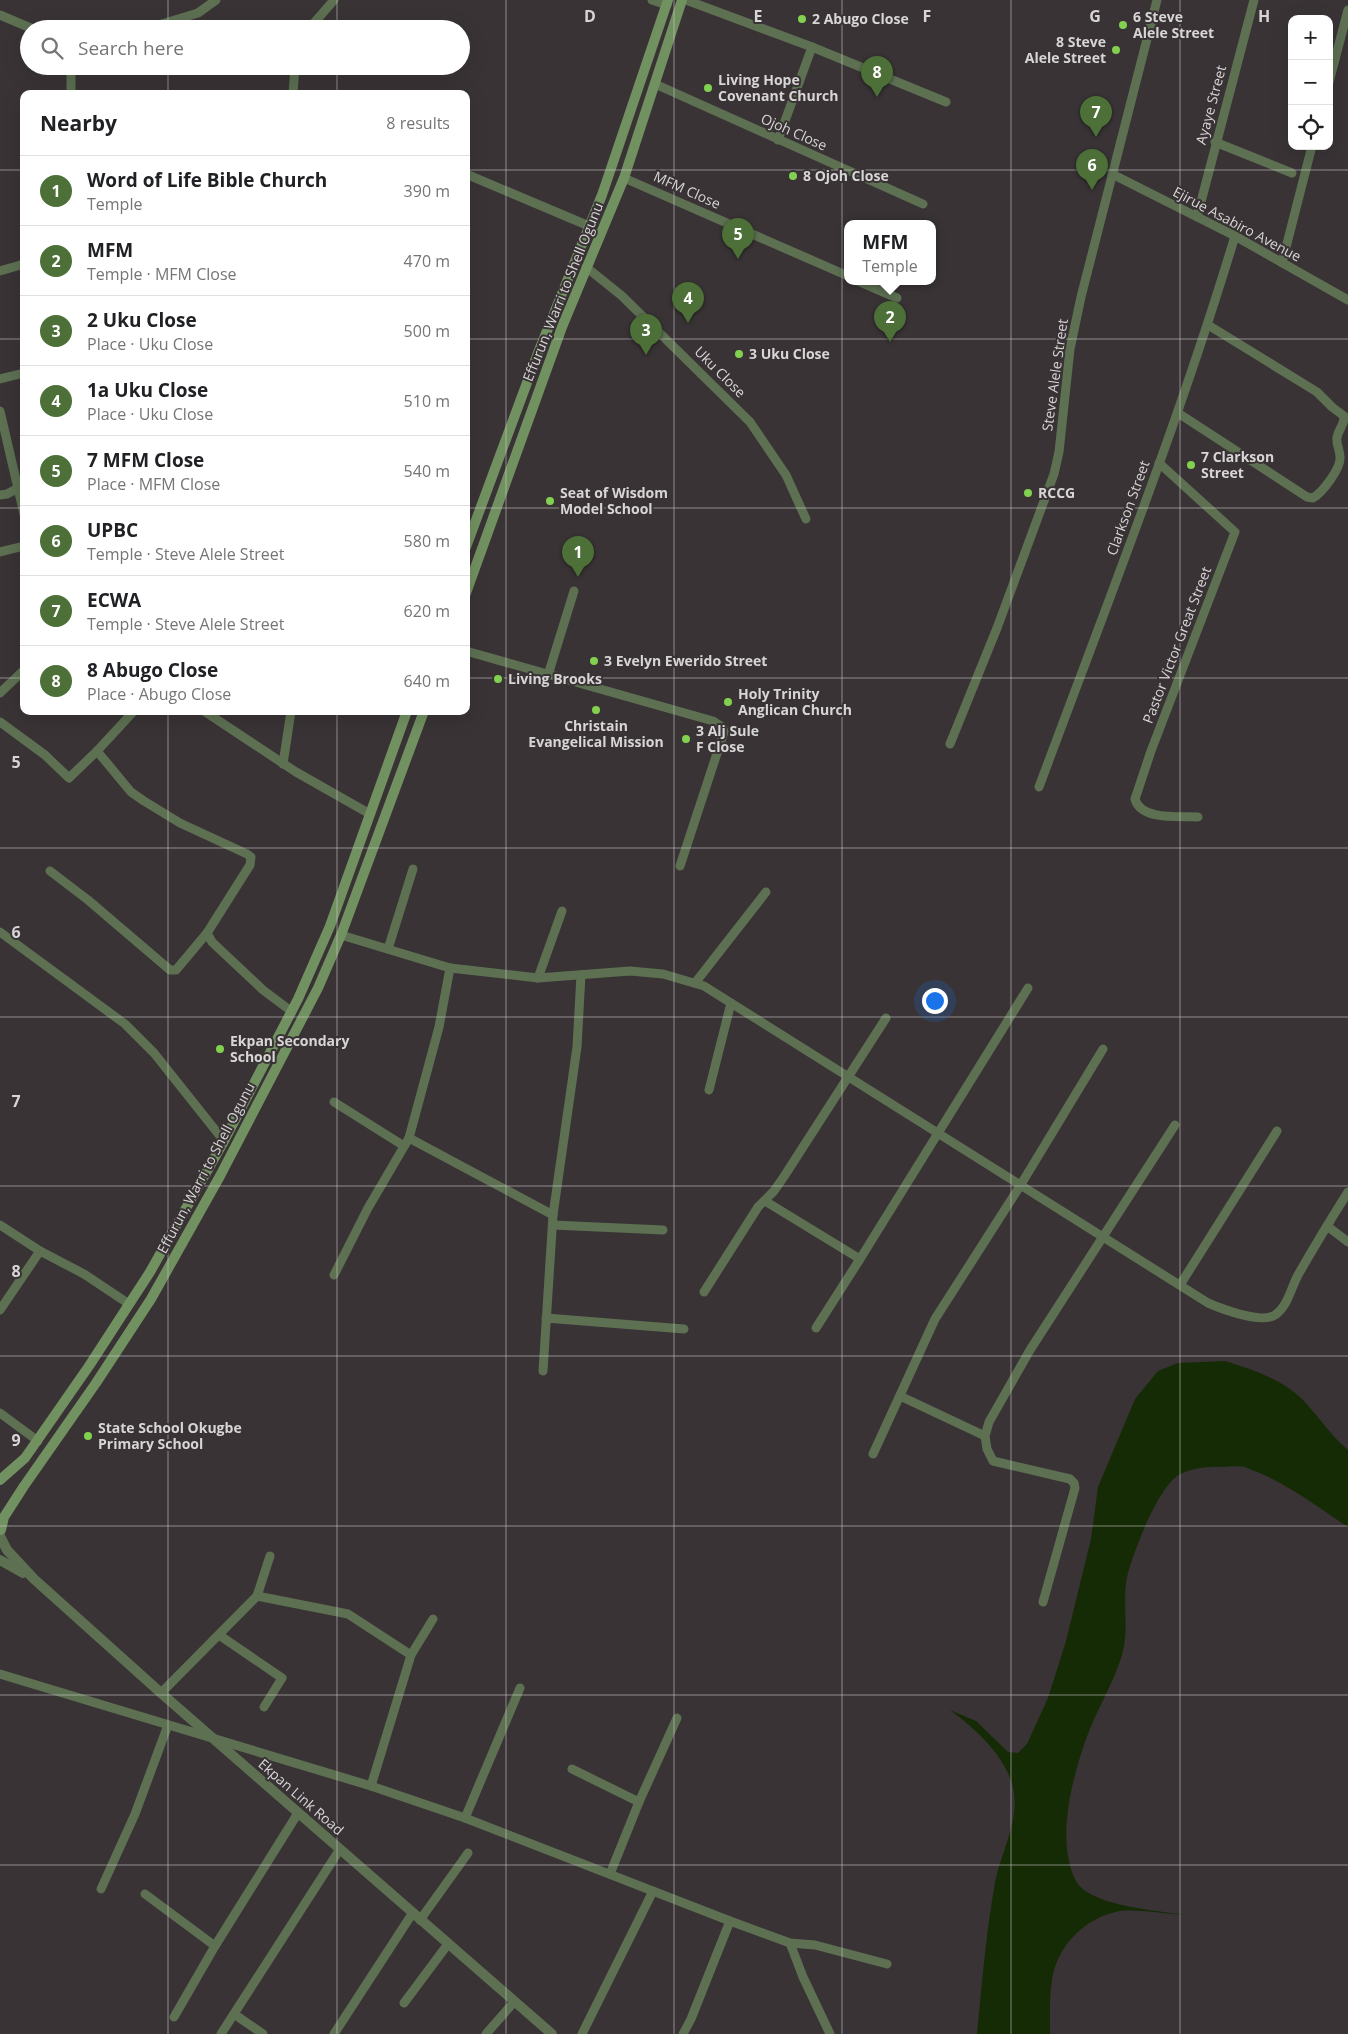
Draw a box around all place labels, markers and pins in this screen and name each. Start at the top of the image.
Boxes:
place label: 6 Steve Alele Street [1133,7,1214,42]
place label: 2 Abugo Close [812,9,909,28]
marker: 2 Abugo Close [796,13,808,25]
marker: 6 Steve Alele Street [1117,19,1129,31]
place label: 8 Steve Alele Street [1025,32,1106,67]
marker: 8 Steve Alele Street [1110,44,1122,56]
pin: 8 [861,56,893,97]
place label: Living Hope Covenant Church [718,70,838,105]
marker: Living Hope Covenant Church [702,82,714,94]
pin: 7 [1080,96,1112,137]
pin: 6 [1076,149,1108,190]
place label: 8 Ojoh Close [803,166,889,185]
marker: 8 Ojoh Close [787,170,799,182]
pin: 5 [722,218,754,259]
pin: 4 [672,282,704,323]
pin: 2 [874,301,906,342]
pin: 3 [630,314,662,355]
place label: 3 Uku Close [749,344,830,363]
marker: 3 Uku Close [733,348,745,360]
place label: 7 Clarkson Street [1201,447,1274,482]
marker: 7 Clarkson Street [1185,459,1197,471]
place label: Seat of Wisdom Model School [560,483,668,518]
place label: RCCG [1038,483,1075,502]
marker: RCCG [1022,487,1034,499]
marker: Seat of Wisdom Model School [544,495,556,507]
pin: 1 [562,536,594,577]
place label: 3 Evelyn Ewerido Street [604,651,767,670]
marker: 3 Evelyn Ewerido Street [588,655,600,667]
place label: Living Brooks [508,669,602,688]
marker: Living Brooks [492,673,504,685]
place label: Holy Trinity Anglican Church [738,684,852,719]
marker: Holy Trinity Anglican Church [722,696,734,708]
marker: Christain Evangelical Mission [590,704,602,716]
place label: Christain Evangelical Mission [528,716,664,751]
place label: 3 Alj Sule F Close [696,721,759,756]
marker: 3 Alj Sule F Close [680,733,692,745]
place label: Ekpan Secondary School [230,1031,349,1066]
marker: Ekpan Secondary School [214,1043,226,1055]
place label: State School Okugbe Primary School [98,1418,242,1453]
marker: State School Okugbe Primary School [82,1430,94,1442]

